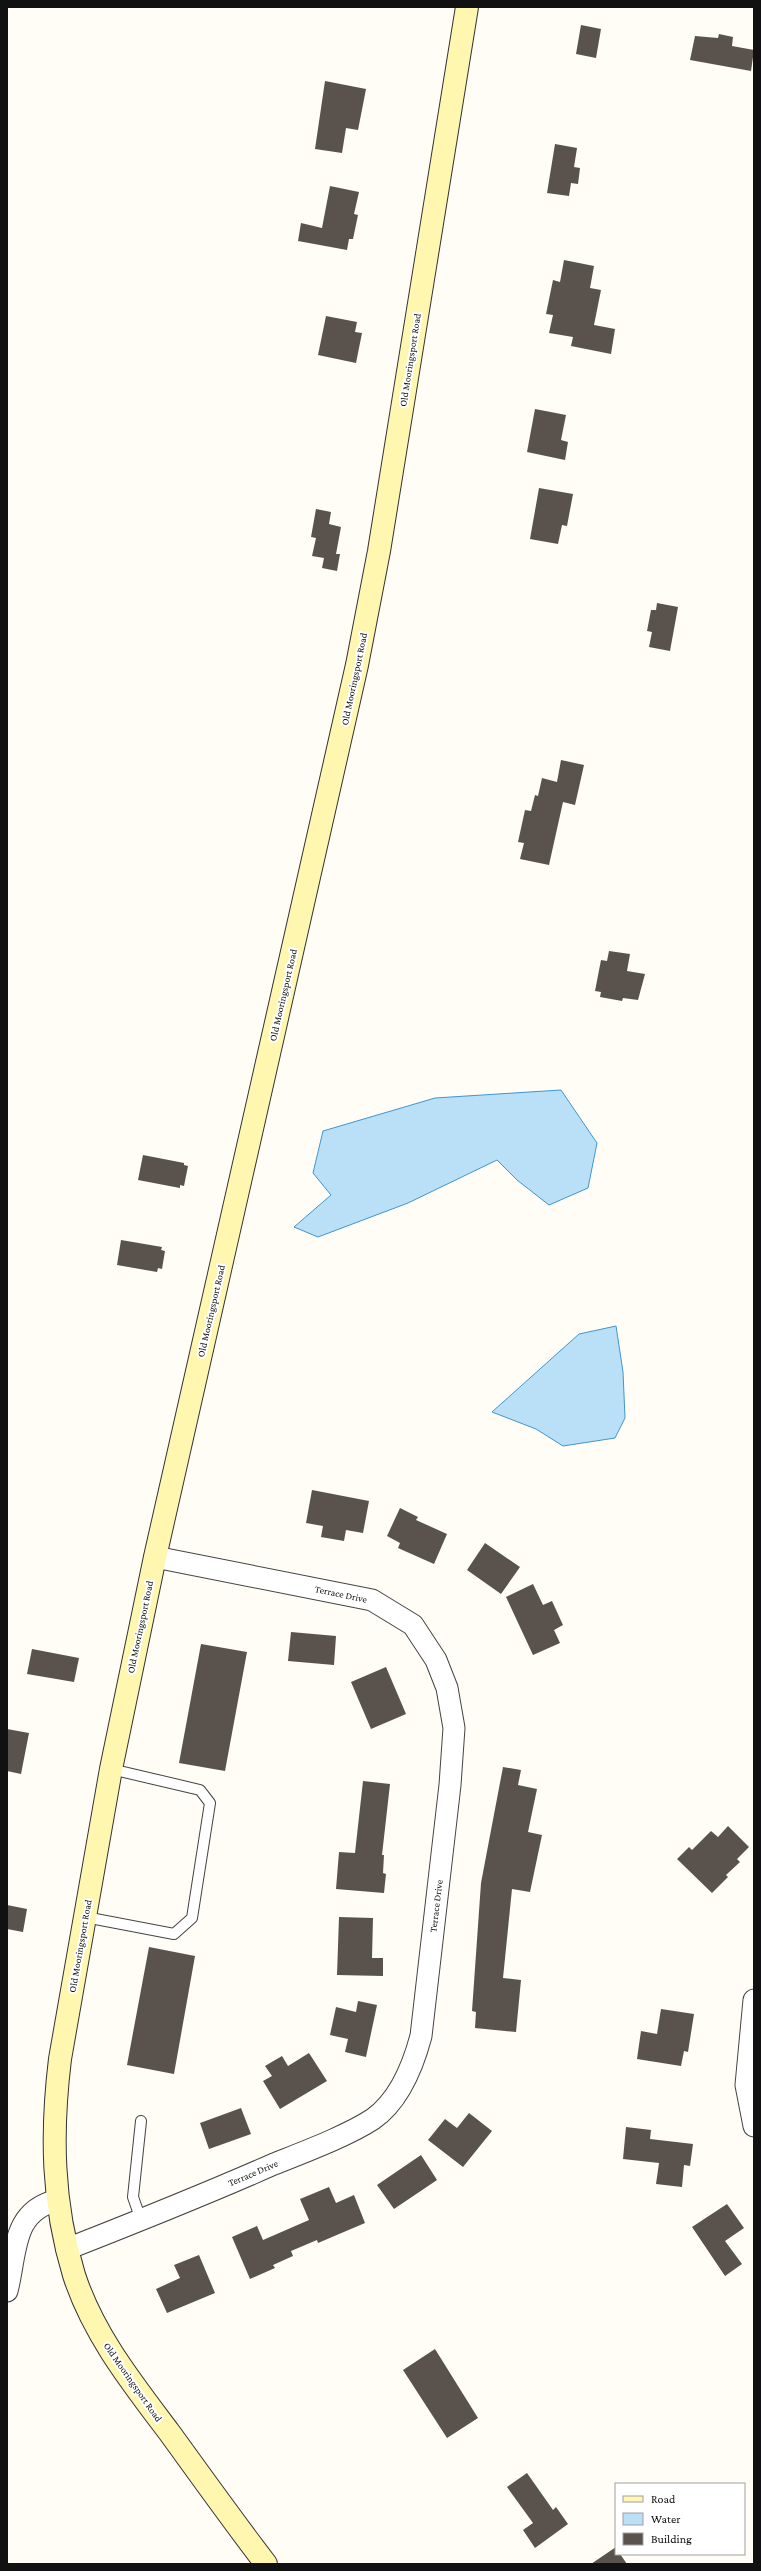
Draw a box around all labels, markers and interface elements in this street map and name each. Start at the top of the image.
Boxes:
street label: Old Mooringsport Road [397,312,423,407]
street label: Old Mooringsport Road [339,631,369,726]
street label: Old Mooringsport Road [267,947,299,1042]
street label: Old Mooringsport Road [195,1263,227,1358]
street label: Old Mooringsport Road [125,1579,155,1674]
street label: Terrace Drive [314,1583,369,1605]
street label: Terrace Drive [427,1878,445,1933]
street label: Old Mooringsport Road [66,1898,94,1993]
street label: Terrace Drive [226,2157,280,2188]
street label: Old Mooringsport Road [101,2340,165,2424]
legend [615,2483,745,2555]
text: Road [651,2492,676,2506]
text: Water [651,2512,681,2526]
text: Building [651,2532,692,2546]

